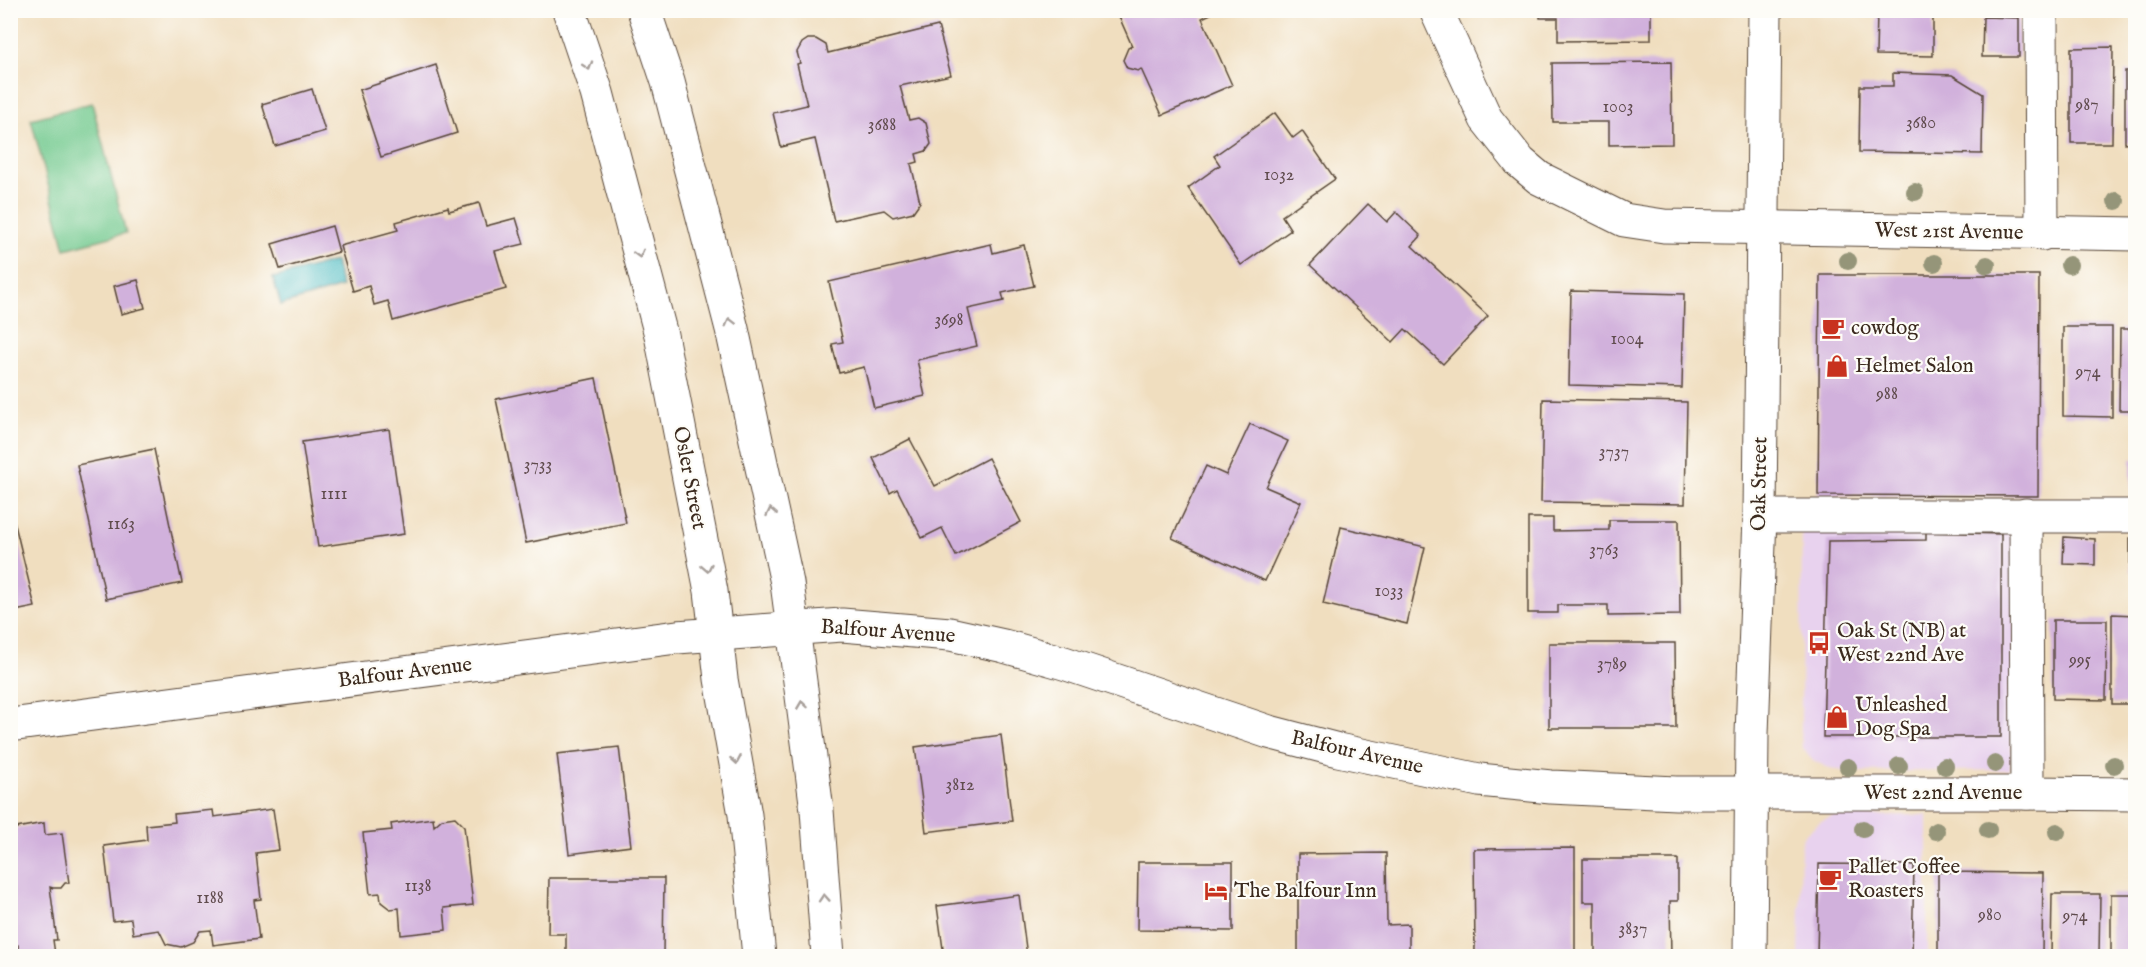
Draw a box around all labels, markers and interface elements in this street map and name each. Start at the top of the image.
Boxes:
one-way arrow [580,60,593,71]
house number: 987 [2074,94,2099,117]
house number: 1003 [1602,96,1634,119]
house number: 3680 [1906,112,1936,135]
house number: 3688 [868,114,896,137]
house number: 1032 [1264,164,1294,187]
street label: West 21st Avenue [1874,217,2024,247]
one-way arrow [632,249,645,259]
house number: 3698 [934,309,964,332]
cafe icon: cowdog [1820,315,1846,341]
place label: cowdog [1851,315,1919,342]
one-way arrow [724,317,737,327]
house number: 1004 [1610,328,1644,351]
shop icon: Helmet Salon [1824,353,1850,379]
place label: Helmet Salon [1855,353,1974,380]
house number: 974 [2074,361,2101,384]
house number: 988 [1875,383,1898,406]
street label: Osler Street [666,424,712,532]
street label: Oak Street [1746,437,1774,531]
house number: 3737 [1599,441,1629,464]
house number: 3733 [524,454,552,477]
house number: 1111 [321,483,347,506]
one-way arrow [765,507,778,517]
house number: 1163 [107,513,135,536]
house number: 3763 [1589,539,1619,562]
one-way arrow [700,562,713,572]
house number: 1033 [1375,580,1403,603]
street label: Balfour Avenue [820,614,957,650]
place label: Oak St (NB) at West 22nd Ave [1837,618,1966,669]
bus stop icon: Oak St (NB) at West 22nd Ave [1806,630,1832,656]
house number: 995 [2068,649,2092,672]
street label: Balfour Avenue [336,651,474,695]
house number: 3789 [1597,653,1627,676]
place label: Unleashed Dog Spa [1855,692,1948,743]
one-way arrow [796,700,808,709]
shop icon: Unleashed Dog Spa [1824,704,1850,730]
street label: Balfour Avenue [1288,725,1426,781]
one-way arrow [729,755,742,765]
house number: 3812 [946,774,974,797]
street label: West 22nd Avenue [1864,780,2023,807]
place label: Pallet Coffee Roasters [1848,854,1960,905]
cafe icon: Pallet Coffee Roasters [1817,866,1843,892]
house number: 1138 [404,875,432,898]
hotel icon: The Balfour Inn [1203,878,1229,904]
place label: The Balfour Inn [1234,878,1377,905]
house number: 1188 [196,887,224,910]
one-way arrow [817,894,830,903]
house number: 980 [1977,904,2002,927]
house number: 974 [2061,905,2088,928]
house number: 3837 [1619,918,1647,941]

